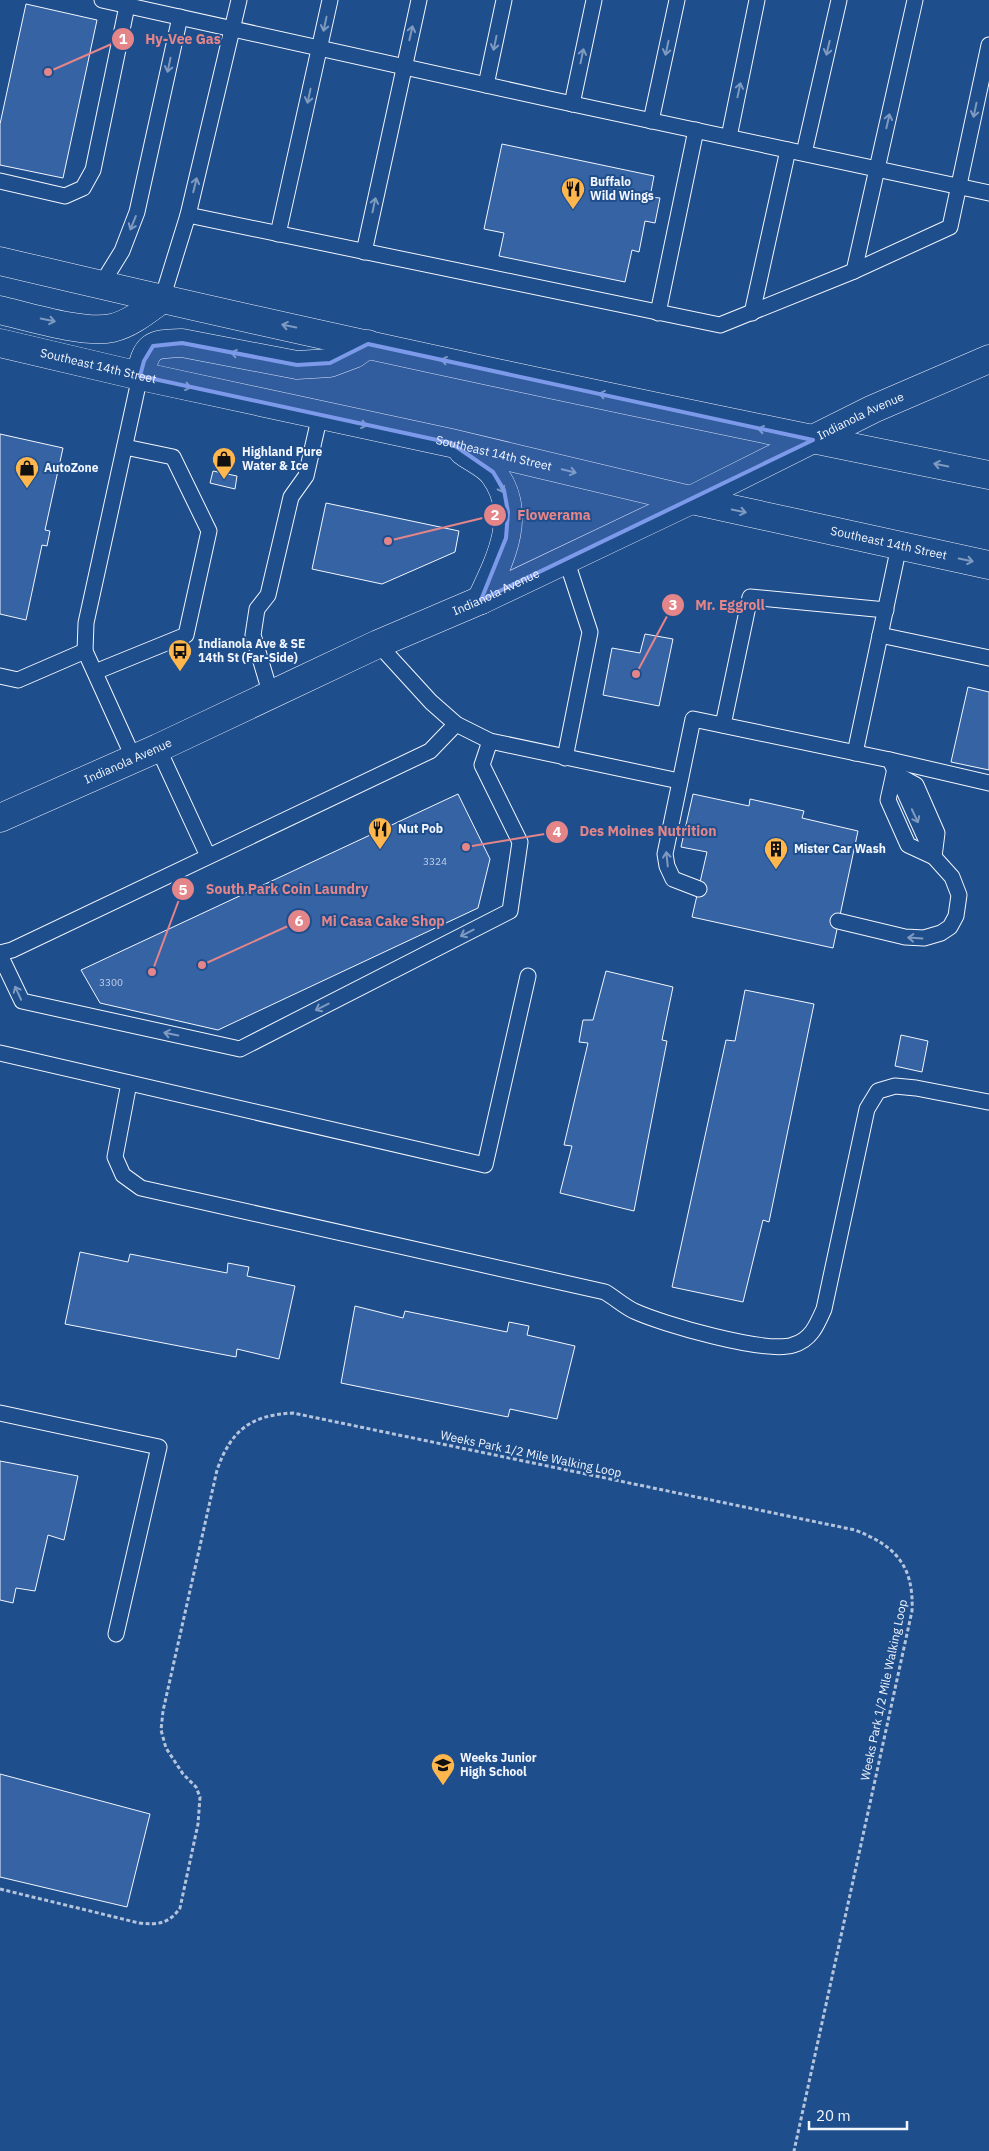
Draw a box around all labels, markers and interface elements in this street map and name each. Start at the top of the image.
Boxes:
one-way arrow [320,16,329,32]
callout: Hy-Vee Gas [110,24,231,53]
one-way arrow [407,26,416,42]
text: 1 [118,29,128,48]
text: Hy-Vee Gas [145,30,221,48]
one-way arrow [490,34,499,50]
one-way arrow [662,39,671,55]
one-way arrow [823,39,832,55]
one-way arrow [578,49,587,65]
one-way arrow [164,56,174,72]
one-way arrow [734,82,744,98]
one-way arrow [304,87,313,103]
one-way arrow [970,102,980,118]
one-way arrow [883,114,893,130]
place label: Buffalo Wild Wings [590,174,654,203]
restaurant icon: Buffalo Wild Wings [560,176,586,210]
one-way arrow [191,177,200,193]
one-way arrow [370,197,379,213]
one-way arrow [128,215,137,230]
one-way arrow [39,316,55,326]
one-way arrow [281,321,297,331]
street label: Southeast 14th Street [39,345,158,386]
one-way arrow [230,349,246,358]
one-way arrow [440,356,456,365]
one-way arrow [175,382,191,391]
street label: Indianola Avenue [815,388,906,443]
one-way arrow [599,390,615,399]
one-way arrow [351,419,367,429]
one-way arrow [758,424,774,434]
street label: Southeast 14th Street [435,432,553,474]
place label: Highland Pure Water & Ice [242,444,322,473]
shop icon: Highland Pure Water & Ice [211,446,237,480]
shop icon: AutoZone [14,455,40,489]
place label: AutoZone [44,460,99,475]
one-way arrow [934,460,950,469]
one-way arrow [561,467,577,476]
one-way arrow [495,478,505,493]
callout: Flowerama [483,501,601,530]
text: 2 [490,505,500,524]
text: Flowerama [517,506,591,524]
one-way arrow [730,507,746,516]
street label: Southeast 14th Street [829,523,948,563]
one-way arrow [958,556,974,565]
street label: Indianola Avenue [450,565,542,618]
callout: Mr. Eggroll [660,591,775,620]
text: 3 [668,595,678,614]
text: Mr. Eggroll [695,596,765,614]
place label: Indianola Ave & SE 14th St (Far-Side) [198,636,305,665]
bus stop icon: Indianola Ave & SE 14th St (Far-Side) [167,638,193,672]
street label: Indianola Avenue [82,734,174,787]
one-way arrow [911,808,920,823]
restaurant icon: Nut Pob [367,816,393,850]
callout: Des Moines Nutrition [544,817,726,846]
place label: Nut Pob [398,821,443,836]
text: 4 [552,822,562,841]
text: Des Moines Nutrition [579,822,717,840]
building icon: Mister Car Wash [763,836,789,870]
place label: Mister Car Wash [794,841,886,856]
one-way arrow [662,852,672,868]
house number: 3324 [423,855,447,868]
callout: South Park Coin Laundry [171,875,378,904]
text: 5 [178,880,188,899]
text: South Park Coin Laundry [206,880,369,898]
callout: Mi Casa Cake Shop [286,907,455,936]
text: 6 [294,911,304,930]
text: Mi Casa Cake Shop [321,912,445,930]
one-way arrow [460,929,475,938]
one-way arrow [907,933,923,942]
house number: 3300 [99,976,123,989]
one-way arrow [13,986,22,1001]
one-way arrow [315,1003,330,1012]
one-way arrow [164,1029,180,1038]
street label: Weeks Park 1/2 Mile Walking Loop [439,1427,623,1480]
street label: Weeks Park 1/2 Mile Walking Loop [857,1598,910,1782]
place label: Weeks Junior High School [460,1750,537,1779]
school or university icon: Weeks Junior High School [430,1752,456,1786]
scale bar [809,2098,906,2130]
text: 20 m [816,2106,851,2125]

